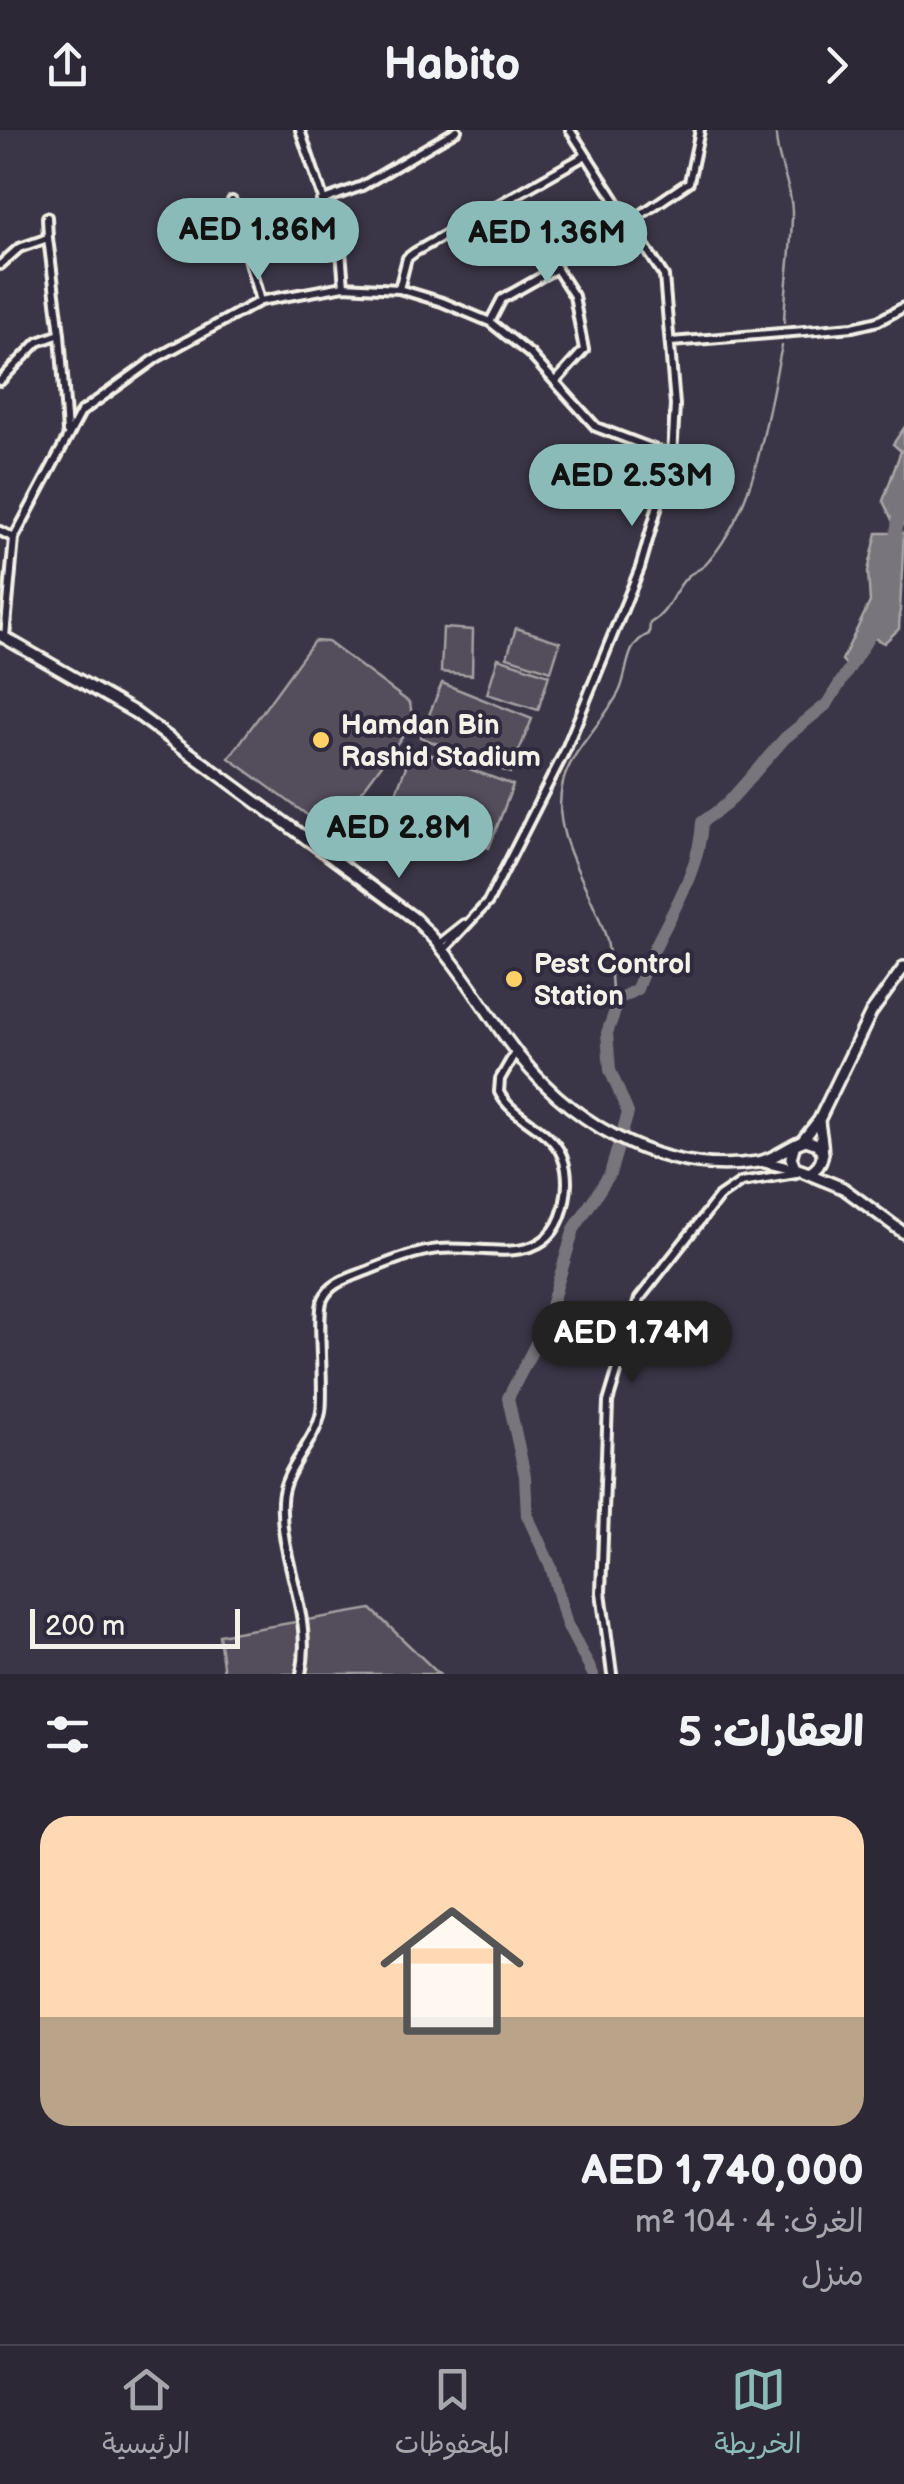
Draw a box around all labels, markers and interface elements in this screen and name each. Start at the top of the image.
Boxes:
icon: share [40,38,95,93]
text: Habito [384,38,520,93]
icon: forward [809,38,864,93]
pin: AED 1.86M [144,198,372,283]
pin: AED 1.36M [433,201,661,286]
text: AED 1.86M [179,211,337,250]
text: AED 1.36M [468,214,626,253]
pin: AED 2.53M [518,444,746,529]
text: AED 2.53M [551,457,713,496]
place label: Hamdan Bin Rashid Stadium [341,709,541,774]
marker: Hamdan Bin Rashid Stadium [310,729,332,751]
pin: AED 2.8M [296,796,502,881]
text: AED 2.8M [327,809,471,848]
place label: Pest Control Station [534,948,691,1013]
marker: Pest Control Station [503,968,525,990]
pin: AED 1.74M [518,1301,746,1386]
text: AED 1.74M [554,1314,710,1353]
scale bar [30,1604,240,1648]
text: 200 m [45,1610,125,1643]
icon: filters [40,1707,95,1762]
text: العقارات: 5 [678,1708,864,1759]
icon: home [362,1881,542,2061]
text: AED 1,740,000 [582,2146,864,2197]
text: الغرف: 4 · 104 m² [635,2203,864,2242]
text: منزل [801,2256,864,2295]
tab: الرئيسية [102,2362,190,2468]
tab: المحفوظات [395,2362,510,2468]
tab: الخريطة [714,2362,802,2468]

